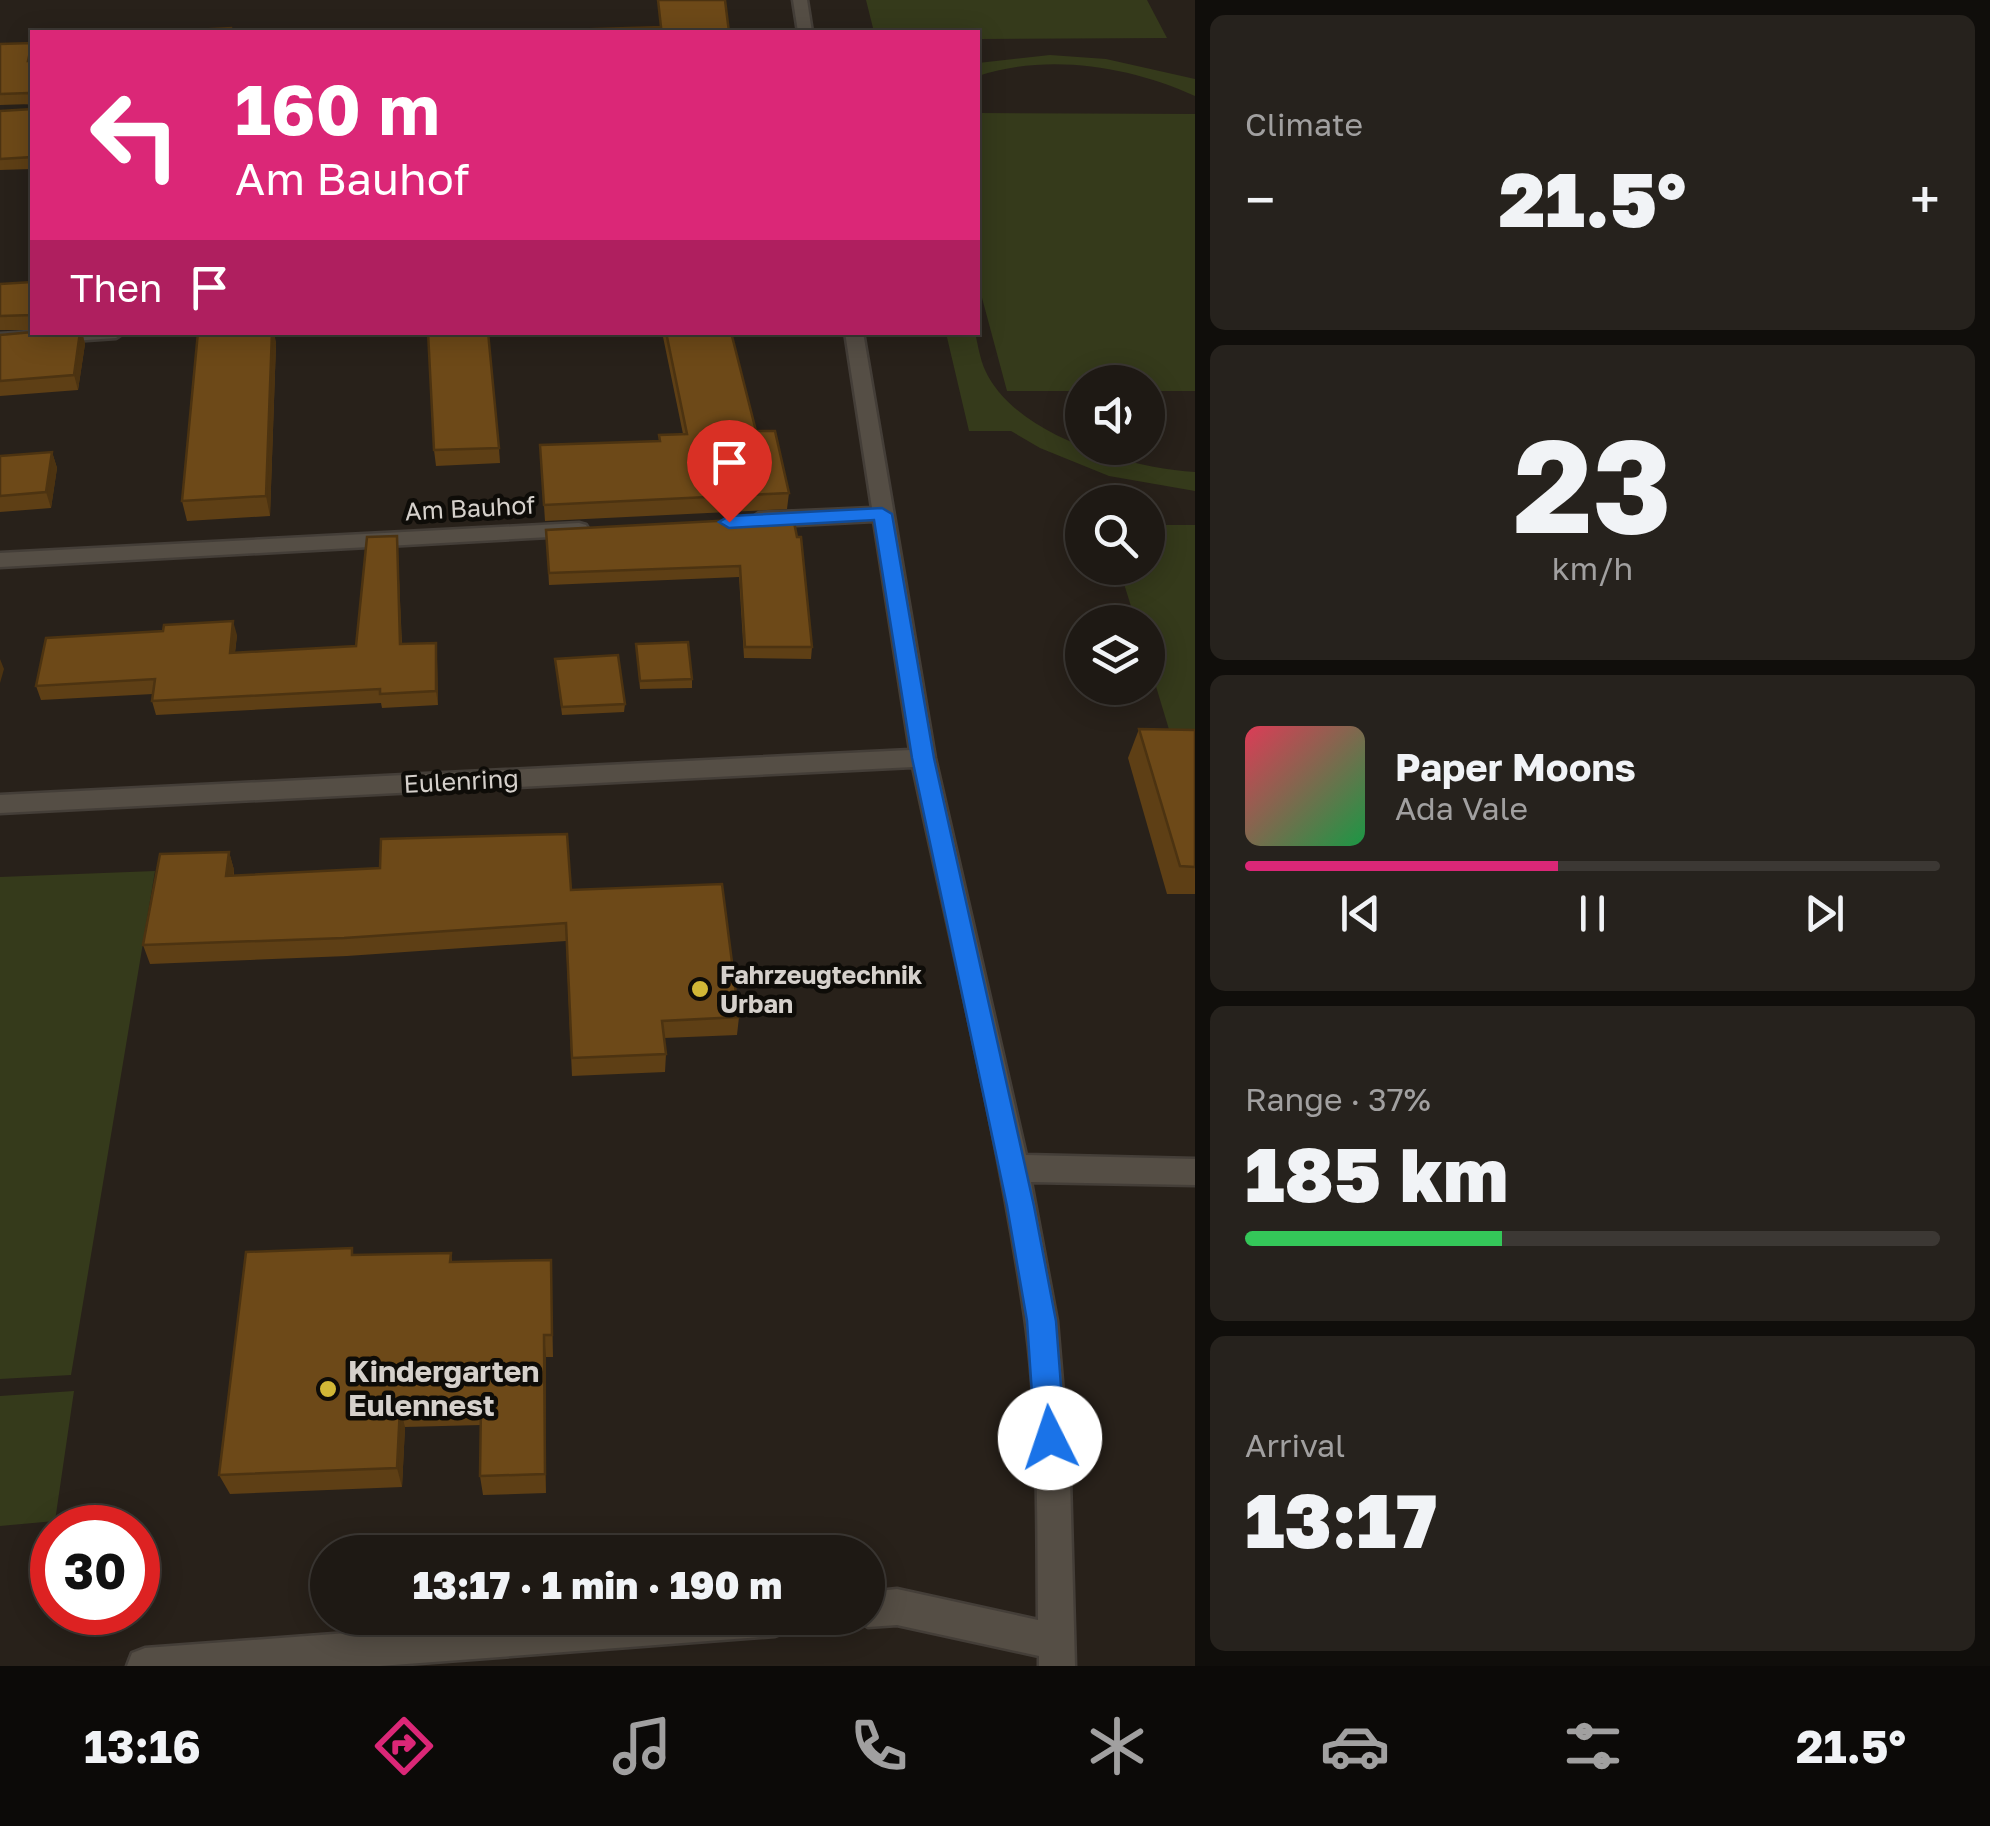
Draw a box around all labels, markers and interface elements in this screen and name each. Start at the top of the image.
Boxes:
text: 160 m [235,66,440,150]
icon: left [70,70,200,200]
text: Climate [1245,105,1363,143]
text: Am Bauhof [235,151,470,205]
text: 21.5° [1499,153,1686,244]
text: − [1245,166,1275,232]
text: + [1910,166,1940,232]
icon: arrive [182,260,237,315]
text: Then [70,265,162,310]
map controls [1065,365,1165,705]
button: sound [1065,365,1165,465]
text: 23 [1513,406,1672,562]
pin [687,420,772,523]
icon: arrive [702,435,757,490]
button: search [1065,485,1165,585]
street label: Am Bauhof [404,489,536,526]
text: km/h [1552,549,1633,587]
button: layers [1065,605,1165,705]
text: Paper Moons [1395,744,1636,789]
street label: Eulenring [403,762,519,799]
text: Ada Vale [1395,789,1528,827]
icon: previous [1333,886,1388,941]
icon: pause [1565,886,1620,941]
icon: next [1797,886,1852,941]
place label: Fahrzeugtechnik Urban [720,959,923,1019]
marker: Fahrzeugtechnik Urban [689,978,711,1000]
text: Range · 37% [1245,1080,1431,1118]
text: 185 km [1245,1128,1508,1219]
place label: Kindergarten Eulennest [348,1353,540,1423]
marker: Kindergarten Eulennest [317,1378,339,1400]
position arrow [998,1386,1102,1490]
text: Arrival [1245,1426,1345,1464]
text: 13:17 [1245,1474,1437,1565]
speed limit sign: 30 [30,1505,160,1635]
text: 13:17 · 1 min · 190 m [413,1562,782,1607]
icon: directions [369,1711,439,1781]
icon: music [607,1711,677,1781]
icon: phone [844,1711,914,1781]
icon: climate [1082,1711,1152,1781]
icon: car [1320,1711,1390,1781]
icon: filters [1558,1711,1628,1781]
text: 13:16 [84,1719,201,1773]
text: 21.5° [1796,1719,1906,1773]

